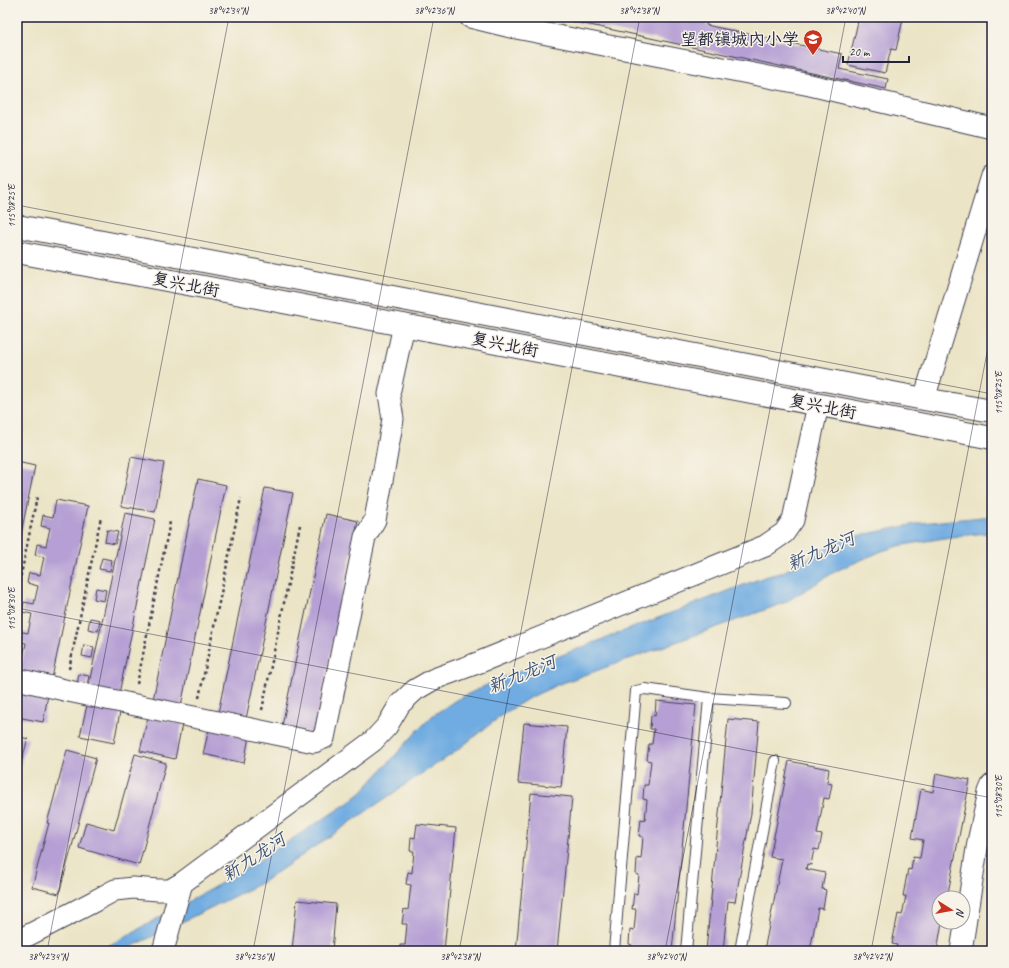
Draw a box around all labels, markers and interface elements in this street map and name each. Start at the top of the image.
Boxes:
text: 38°42'34"N [208,4,250,17]
text: 38°42'36"N [414,4,456,17]
text: 38°42'38"N [619,4,661,17]
text: 38°42'40"N [825,4,867,17]
school or university icon: 望都镇城内小学 [802,28,824,56]
place label: 望都镇城内小学 [680,29,799,50]
scale bar [843,38,909,64]
text: 20 m [849,44,871,60]
text: 115°08'25"E [5,183,18,228]
street label: 复兴北街 [151,268,221,301]
street label: 复兴北街 [470,328,540,361]
text: 115°08'25"E [992,370,1005,415]
street label: 复兴北街 [788,390,858,423]
water label: 新九龙河 [784,526,861,575]
text: 115°08'30"E [5,586,18,631]
water label: 新九龙河 [485,649,562,698]
text: 115°08'30"E [992,774,1005,819]
water label: 新九龙河 [218,827,293,886]
north arrow [931,890,971,930]
text: N [953,907,968,919]
text: 38°42'34"N [28,950,70,963]
text: 38°42'36"N [234,950,276,963]
text: 38°42'38"N [440,950,482,963]
text: 38°42'40"N [646,950,688,963]
text: 38°42'42"N [852,950,894,963]

